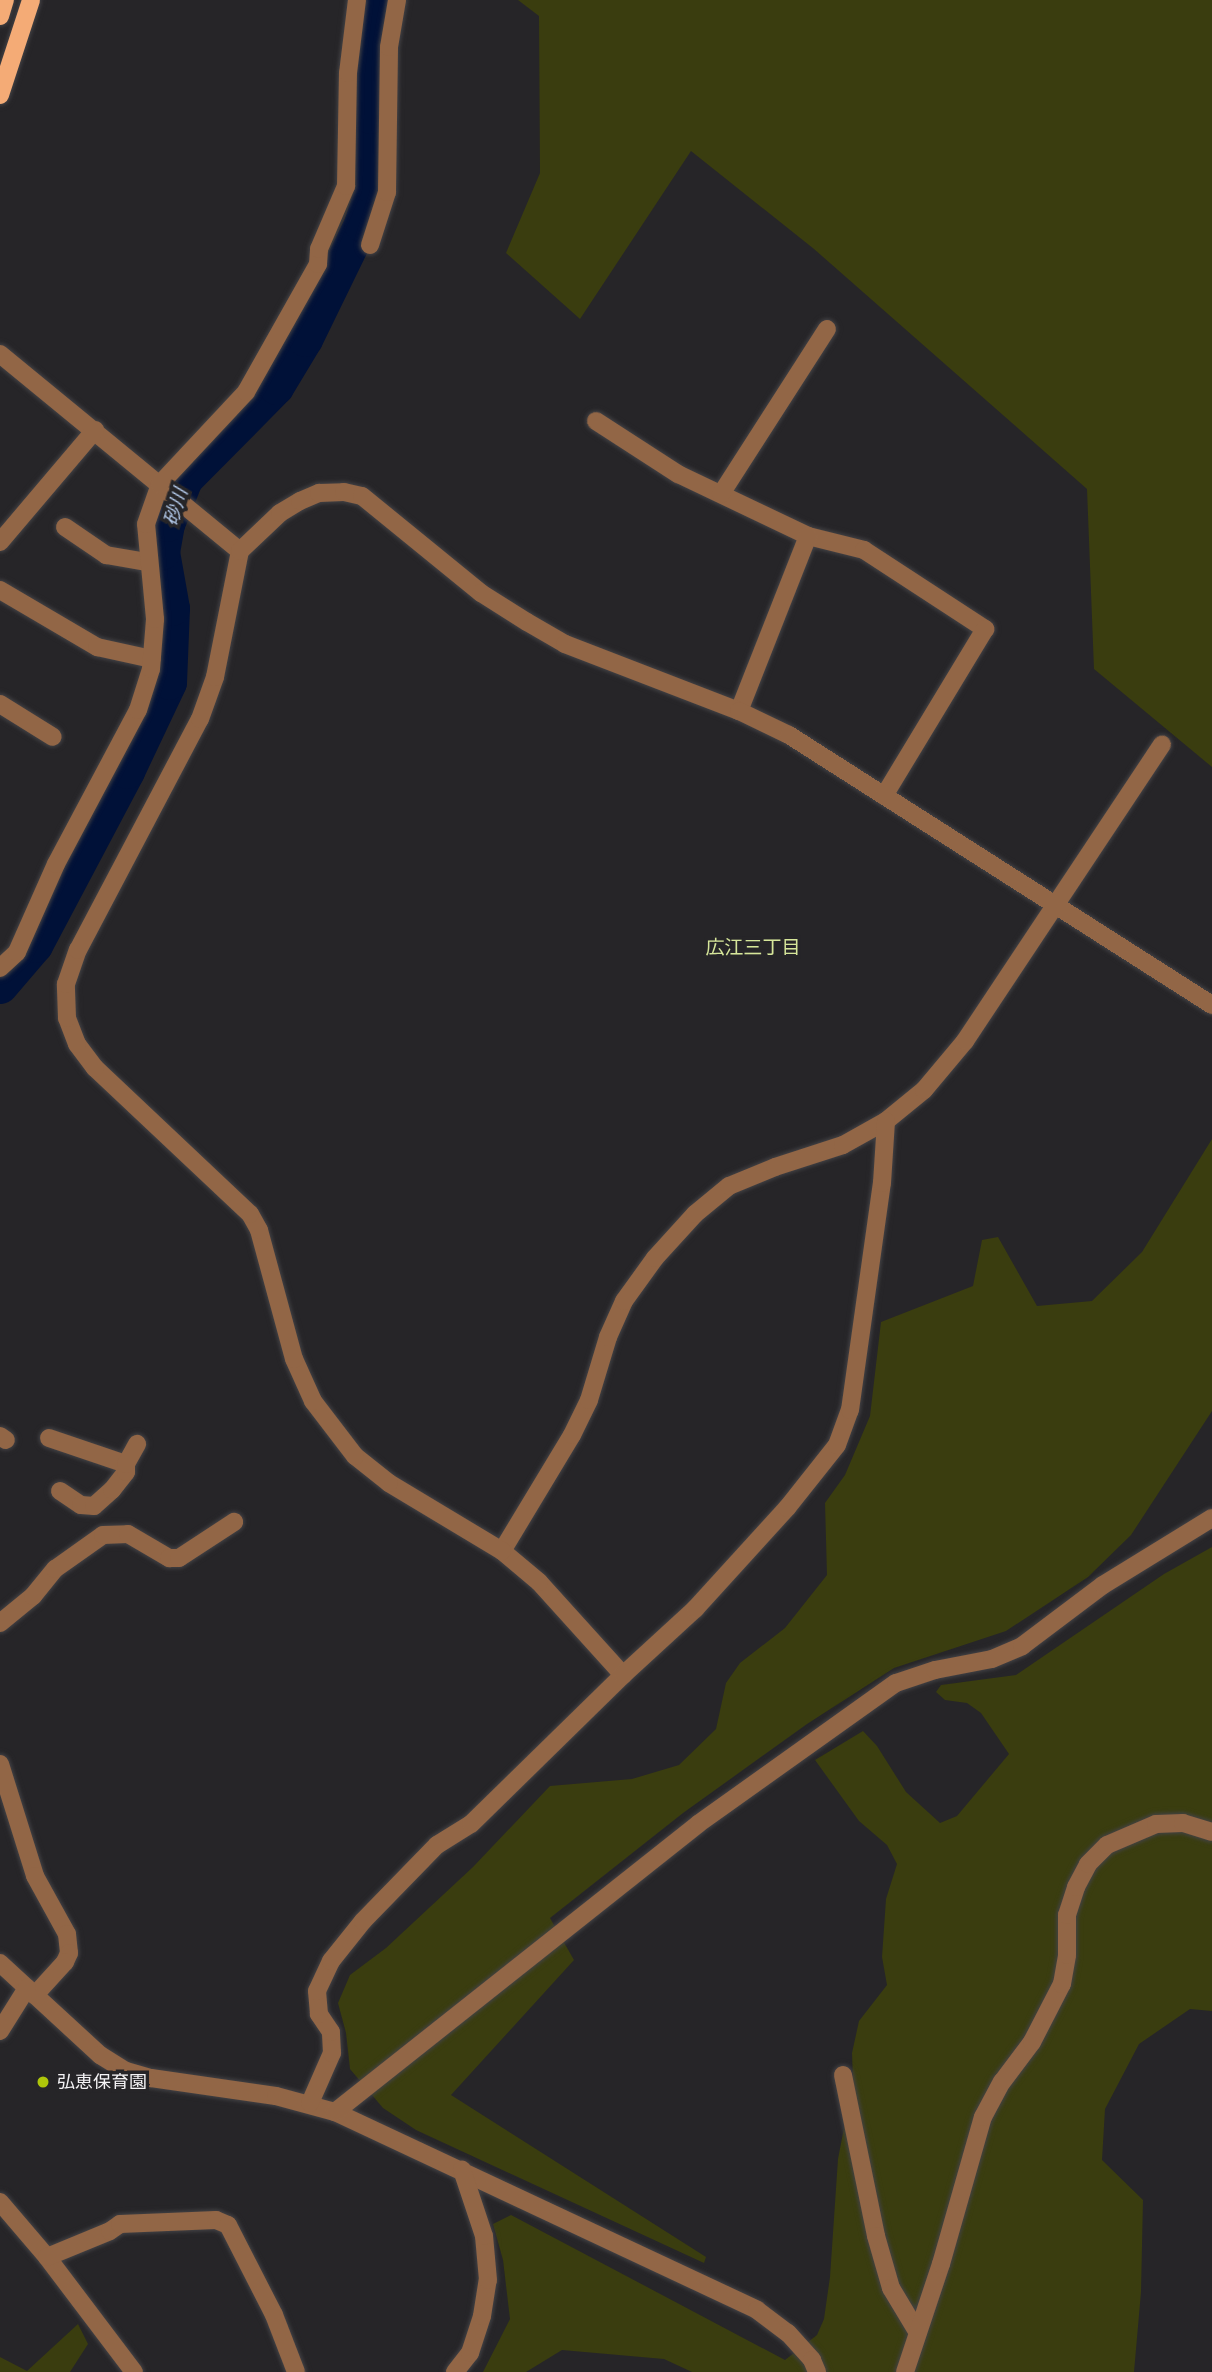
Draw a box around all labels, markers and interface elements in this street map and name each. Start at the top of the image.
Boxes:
water label: 砂川 [160,485,192,529]
district label: 広江三丁目 [706,937,800,959]
place label: 弘恵保育園 [57,2071,147,2093]
marker: 弘恵保育園 [35,2074,51,2090]

